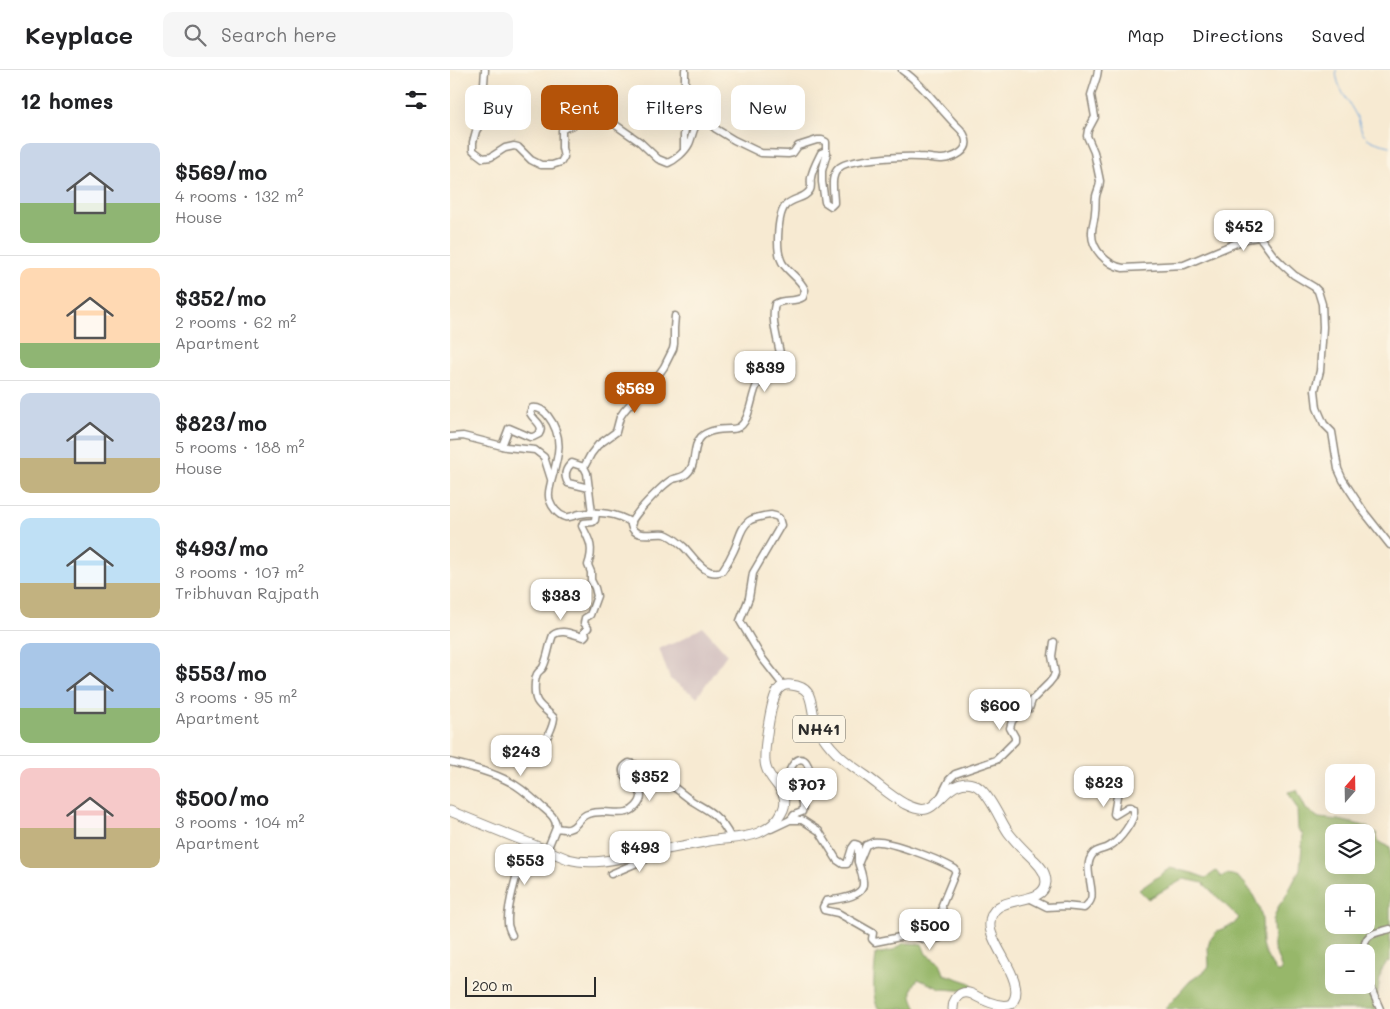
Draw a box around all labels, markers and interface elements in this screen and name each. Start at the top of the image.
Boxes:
search box [163,12,513,57]
text: Keyplace [25,19,133,50]
icon: search [181,21,209,49]
text: Search here [221,22,337,47]
text: Map [1127,23,1164,47]
text: Directions [1192,23,1284,47]
text: Saved [1312,23,1365,47]
chip: Buy [465,85,531,130]
chip: Rent [541,85,618,130]
chip: Filters [628,85,721,130]
chip: New [731,85,805,130]
icon: filters [402,86,430,114]
text: 12 homes [20,87,113,114]
text: $569/mo [175,158,267,185]
icon: home [60,163,120,223]
text: 4 rooms · 132 m² [175,185,304,206]
text: House [175,206,222,227]
pin: $452 [1214,210,1274,252]
text: $452 [1225,215,1263,236]
text: $352/mo [175,284,266,311]
icon: home [60,288,120,348]
text: 2 rooms · 62 m² [175,311,296,332]
text: Apartment [175,332,260,353]
pin: $839 [735,350,795,393]
text: $839 [745,356,785,377]
pin: $569 [605,372,665,414]
text: $569 [616,377,654,398]
text: $823/mo [175,409,267,436]
icon: home [60,413,120,473]
text: 5 rooms · 188 m² [175,436,305,457]
text: House [175,457,222,478]
text: $493/mo [175,534,268,561]
icon: home [60,538,120,598]
text: 3 rooms · 107 m² [175,561,304,582]
pin: $383 [531,578,591,621]
text: Tribhuvan Rajpath [175,582,319,603]
text: $383 [541,584,581,605]
text: $553/mo [175,659,267,686]
icon: home [60,663,120,723]
text: 3 rooms · 95 m² [175,686,297,707]
pin: $600 [970,688,1030,731]
text: $600 [980,694,1020,715]
text: Apartment [175,707,260,728]
road number: NH41 [793,716,845,742]
pin: $243 [491,734,551,777]
text: $243 [502,740,540,761]
pin: $352 [620,760,680,802]
north arrow [1325,764,1375,814]
map controls [1325,764,1375,994]
text: $352 [631,765,669,786]
pin: $823 [1074,766,1134,808]
pin: $707 [777,768,837,810]
text: $823 [1085,771,1123,792]
text: $707 [788,773,826,794]
text: $500/mo [175,784,269,811]
icon: home [60,788,120,848]
text: 3 rooms · 104 m² [175,811,305,832]
button: layers [1325,824,1375,874]
pin: $493 [610,830,670,873]
text: Apartment [175,832,260,853]
text: $493 [620,836,660,857]
pin: $553 [495,844,555,886]
text: $553 [506,849,544,870]
button: + [1325,884,1375,934]
pin: $500 [900,908,960,951]
text: $500 [910,914,950,935]
button: − [1325,944,1375,994]
scale bar [465,974,596,997]
text: 200 m [472,976,513,995]

